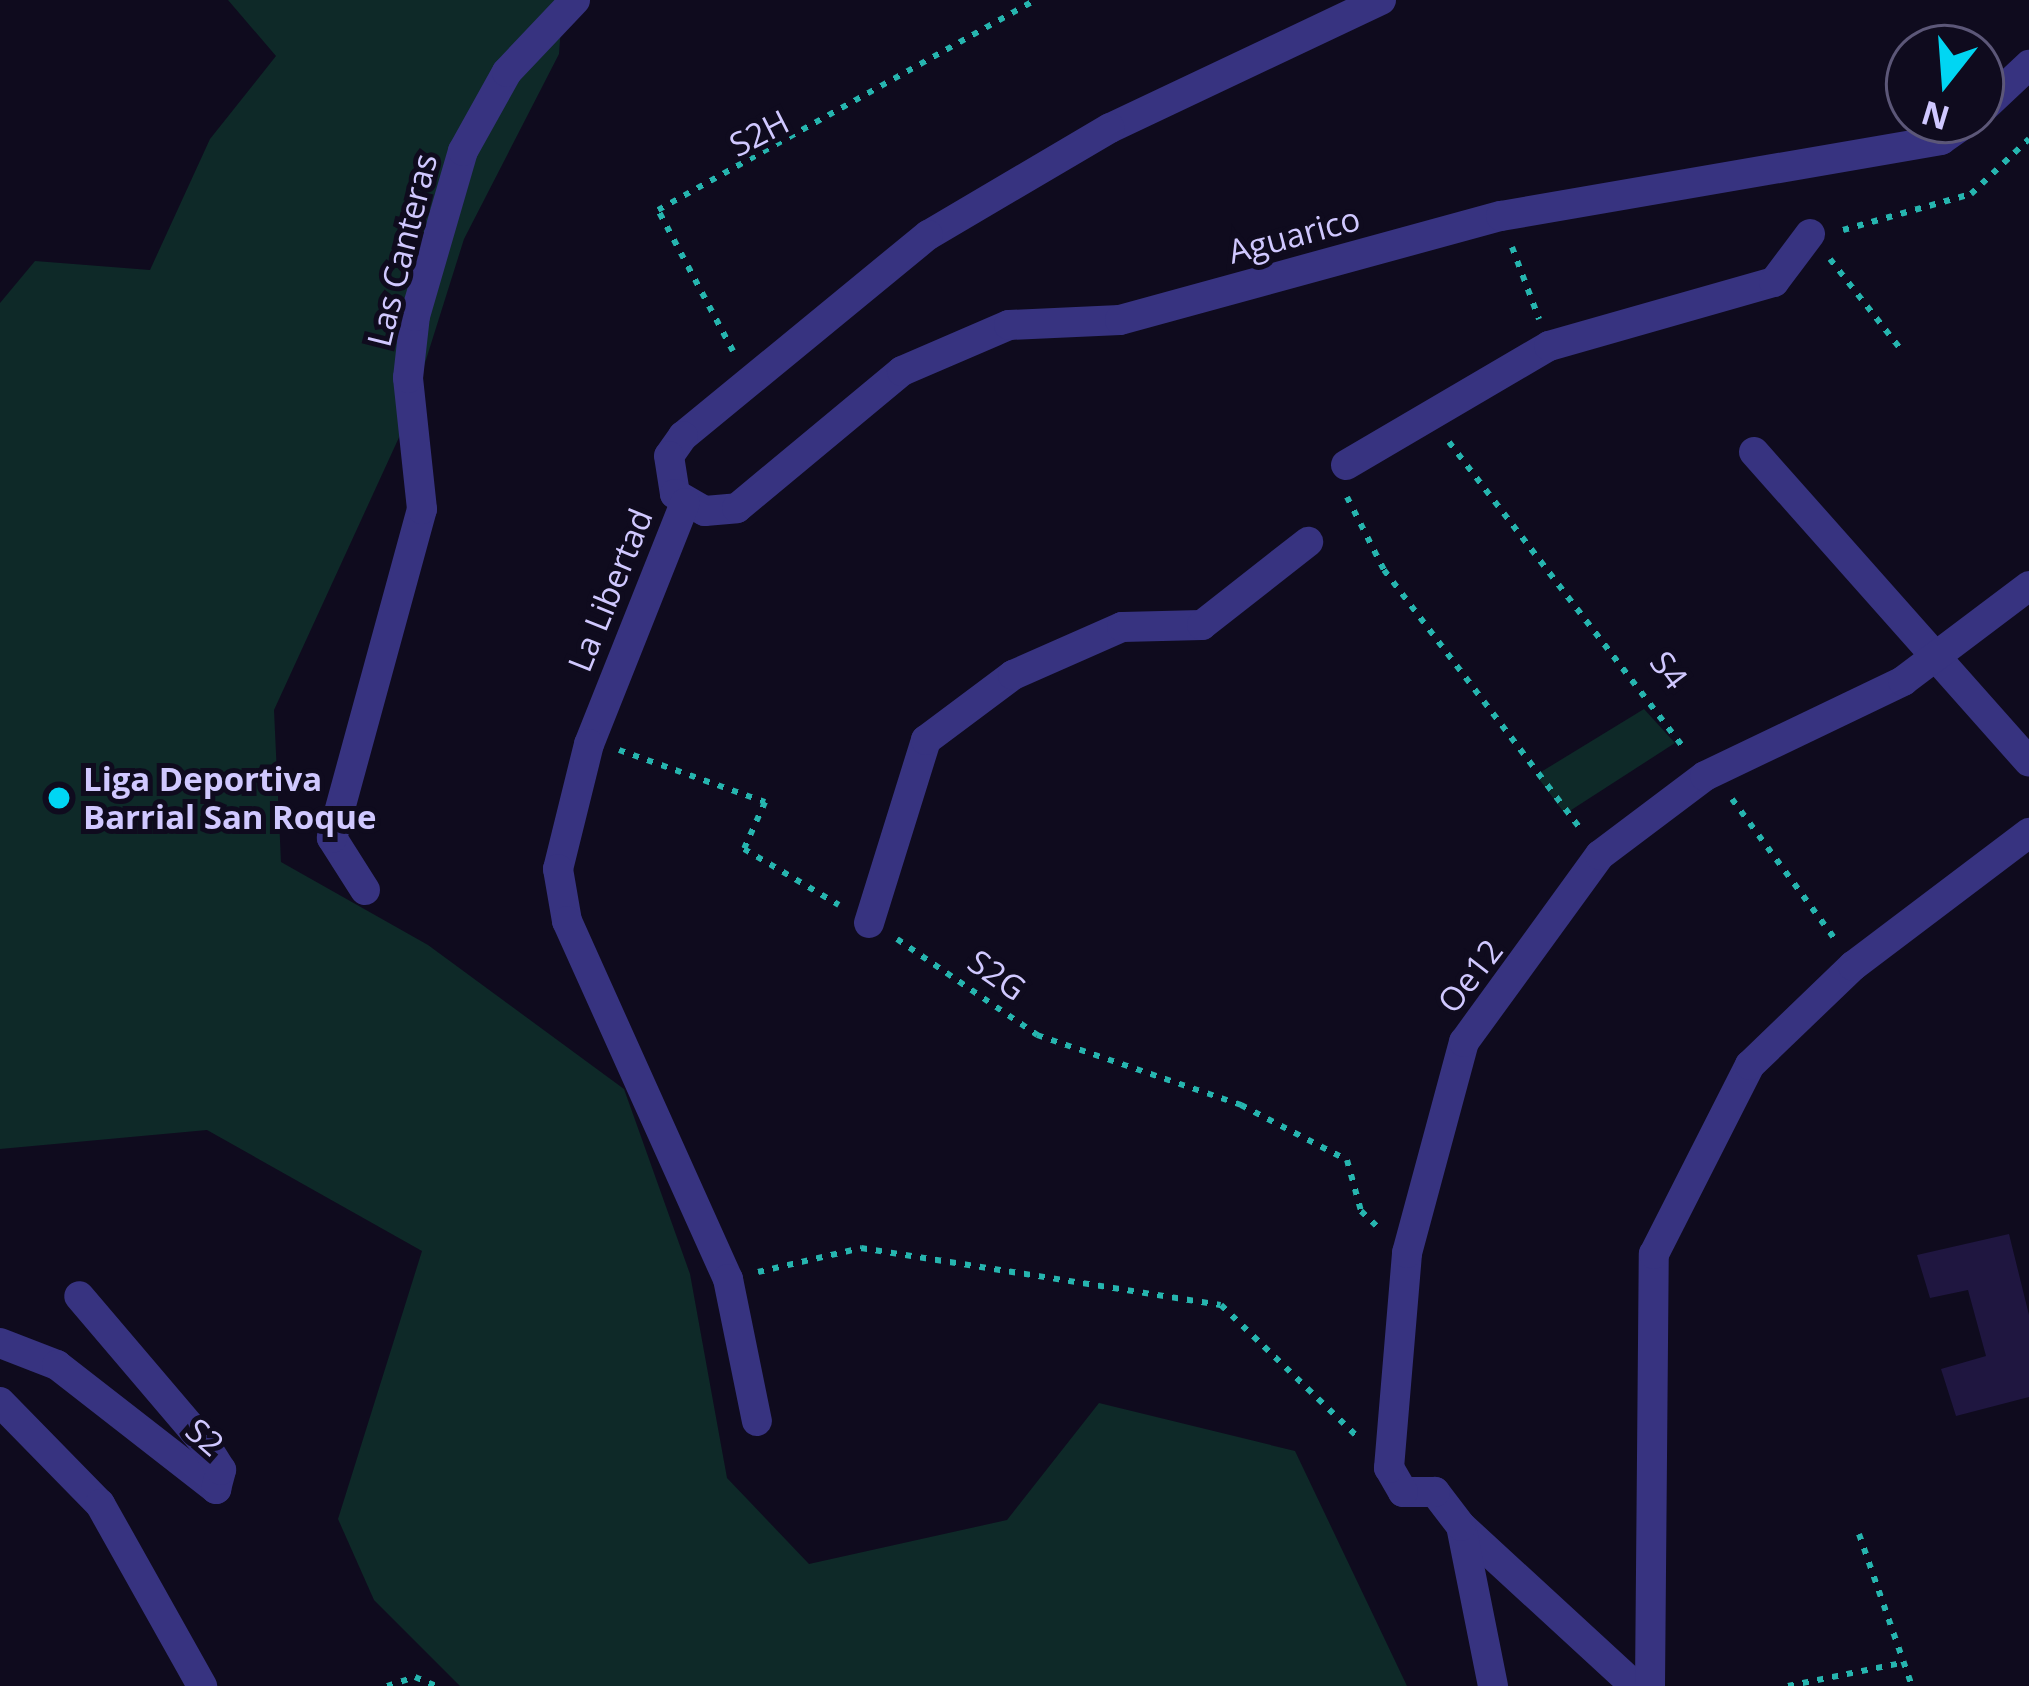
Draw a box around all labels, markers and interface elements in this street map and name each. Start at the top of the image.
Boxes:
north arrow [1885,24,2005,144]
text: N [1916,91,1955,141]
street label: S2H [723,101,795,165]
street label: Las Canteras [359,150,445,350]
street label: Aguarico [1224,198,1364,272]
street label: La Libertad [559,503,661,677]
street label: S4 [1642,643,1696,697]
place label: Liga Deportiva Barrial San Roque [83,759,376,837]
marker: Liga Deportiva Barrial San Roque [46,785,72,811]
street label: Oe12 [1429,932,1511,1020]
street label: S2G [961,941,1033,1009]
street label: S2 [178,1410,232,1464]

